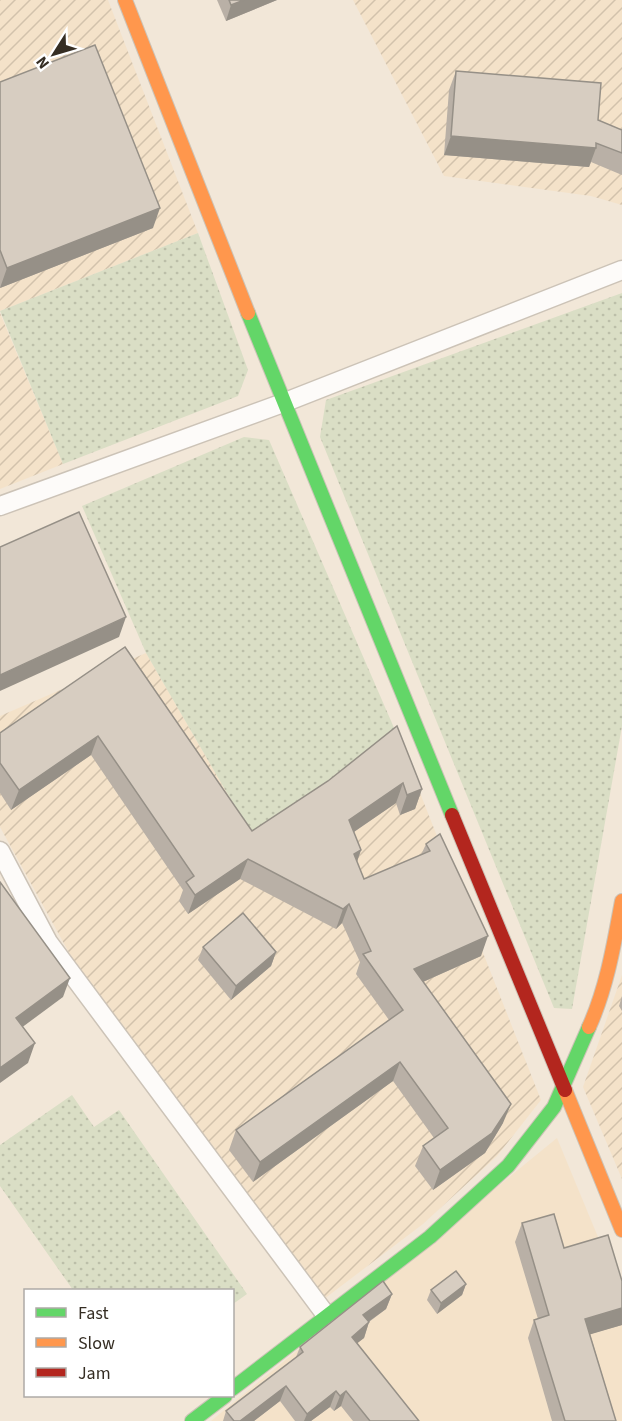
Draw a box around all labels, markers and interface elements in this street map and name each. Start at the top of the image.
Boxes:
north arrow [24,24,84,84]
text: N [31,52,55,73]
legend [24,1289,234,1397]
text: Fast [78,1301,109,1326]
text: Slow [78,1331,115,1356]
text: Jam [78,1361,111,1386]

